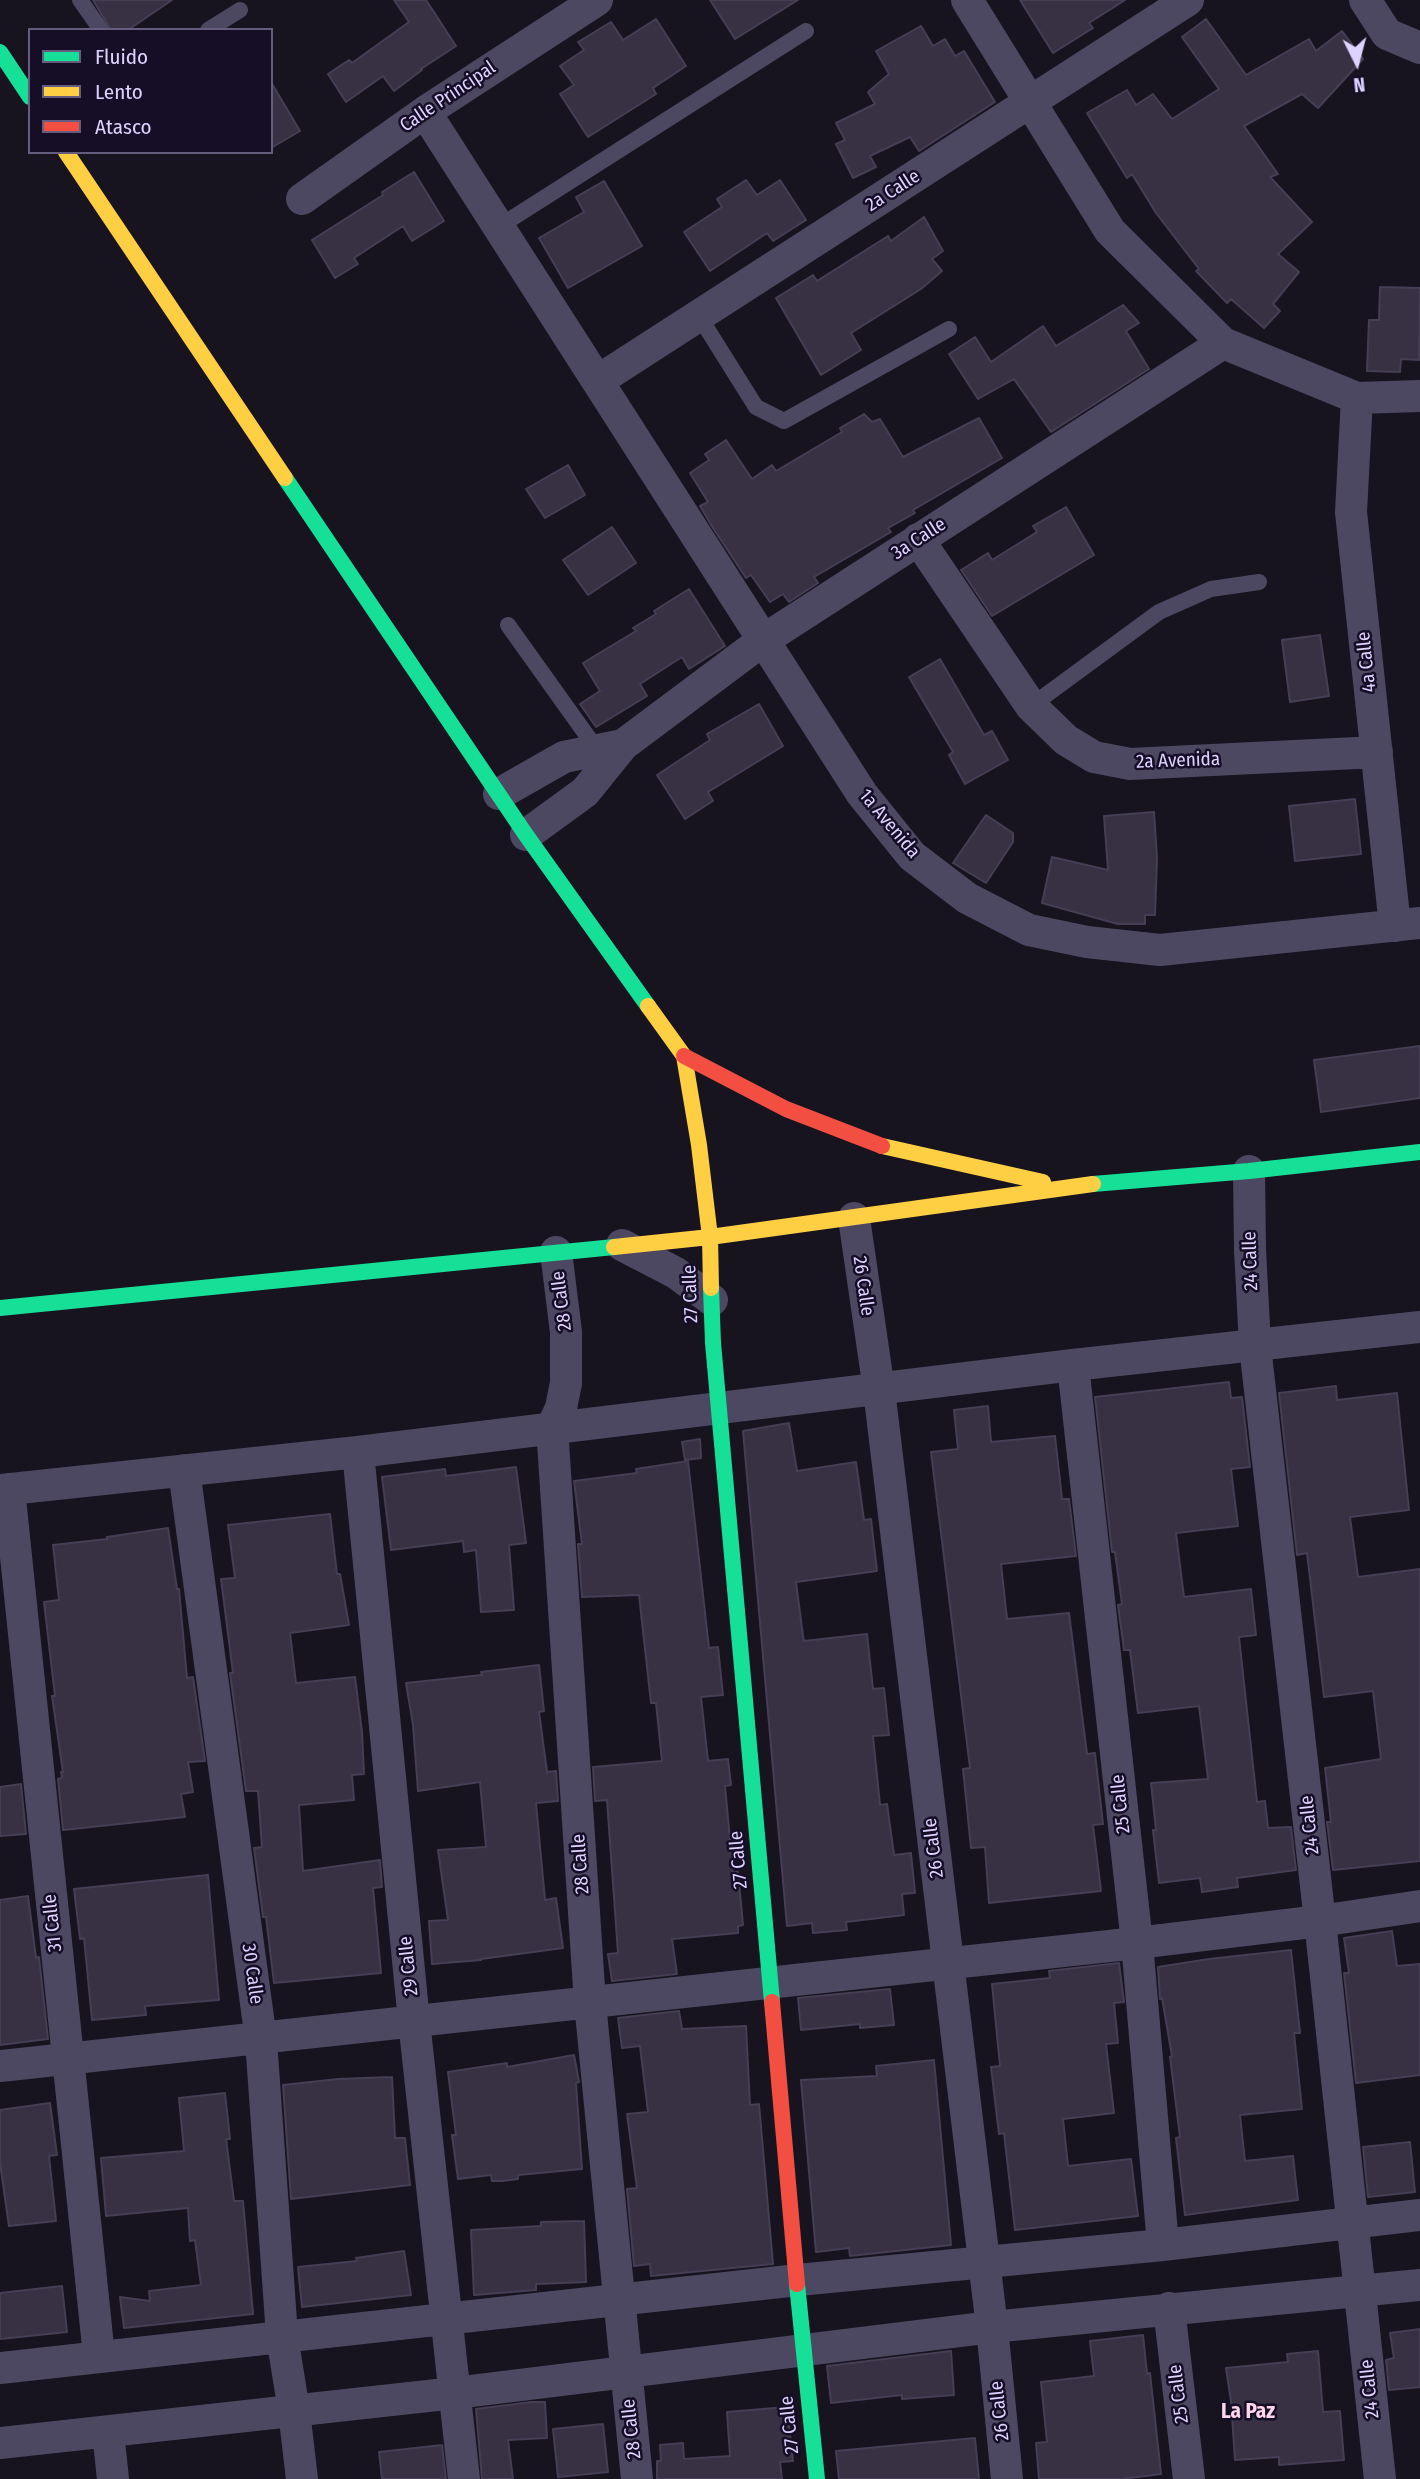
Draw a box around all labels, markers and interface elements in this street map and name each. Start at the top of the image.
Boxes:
legend [28,28,273,154]
north arrow [1322,28,1392,98]
text: Fluido [95,44,148,70]
street label: Calle Principal [396,57,500,137]
text: N [1352,72,1366,96]
text: Lento [95,79,143,105]
text: Atasco [95,114,152,140]
street label: 2a Calle [862,165,924,217]
street label: 3a Calle [888,513,950,565]
street label: 4a Calle [1352,631,1382,693]
street label: 2a Avenida [1136,748,1220,774]
street label: 1a Avenida [854,785,924,863]
street label: 24 Calle [1239,1231,1263,1291]
street label: 26 Calle [848,1255,878,1317]
street label: 27 Calle [679,1264,703,1324]
street label: 28 Calle [547,1270,577,1332]
street label: 25 Calle [1107,1773,1135,1835]
street label: 24 Calle [1296,1794,1324,1856]
street label: 26 Calle [919,1817,949,1879]
street label: 27 Calle [725,1830,753,1890]
street label: 28 Calle [568,1833,594,1895]
street label: 31 Calle [39,1893,67,1953]
street label: 29 Calle [395,1935,423,1997]
street label: 30 Calle [236,1942,268,2006]
street label: 24 Calle [1356,2358,1384,2420]
street label: 25 Calle [1164,2363,1194,2425]
street label: 26 Calle [986,2380,1014,2442]
street label: 27 Calle [776,2395,804,2455]
street label: 28 Calle [618,2398,646,2460]
district label: La Paz [1221,2399,1275,2425]

